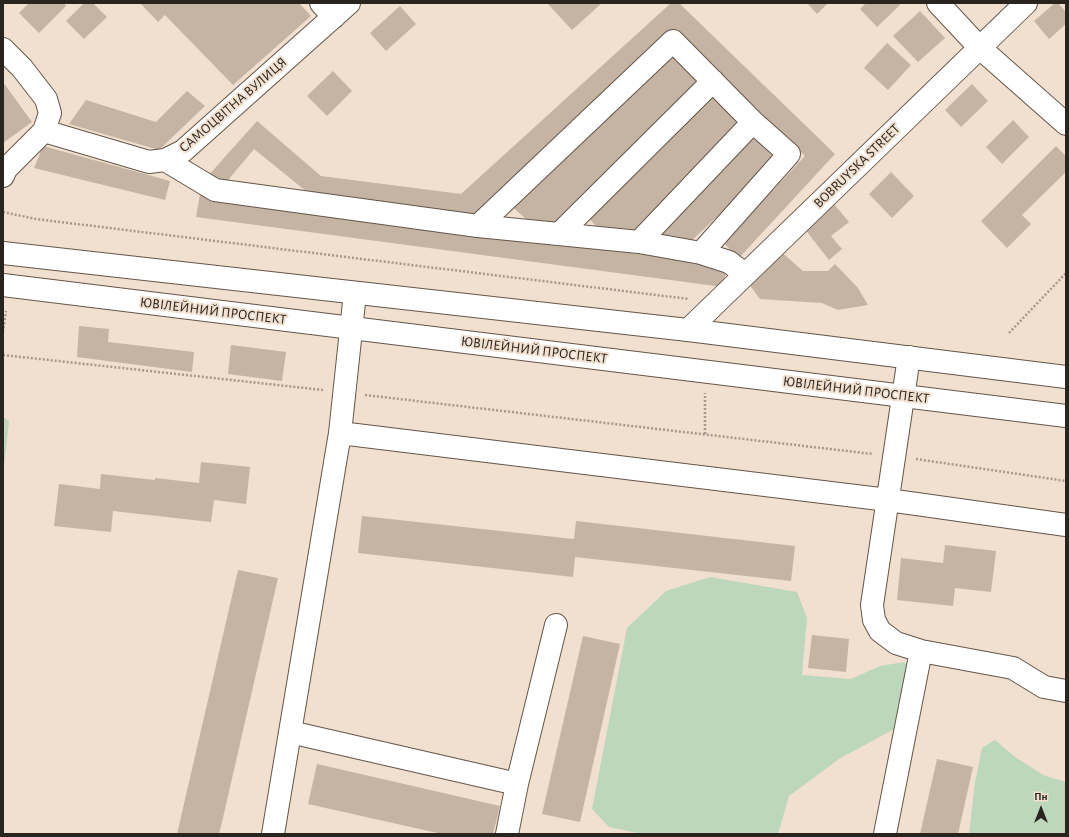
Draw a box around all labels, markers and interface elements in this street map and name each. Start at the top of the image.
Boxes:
street label: САМОЦВІТНА ВУЛИЦЯ [176,54,290,156]
street label: BOBRUYSKA STREET [810,120,904,212]
street label: ЮВІЛЕЙНИЙ ПРОСПЕКТ [139,294,287,328]
street label: ЮВІЛЕЙНИЙ ПРОСПЕКТ [460,333,608,367]
street label: ЮВІЛЕЙНИЙ ПРОСПЕКТ [782,373,930,407]
north arrow [1021,789,1061,829]
text: Пн [1034,791,1048,802]

